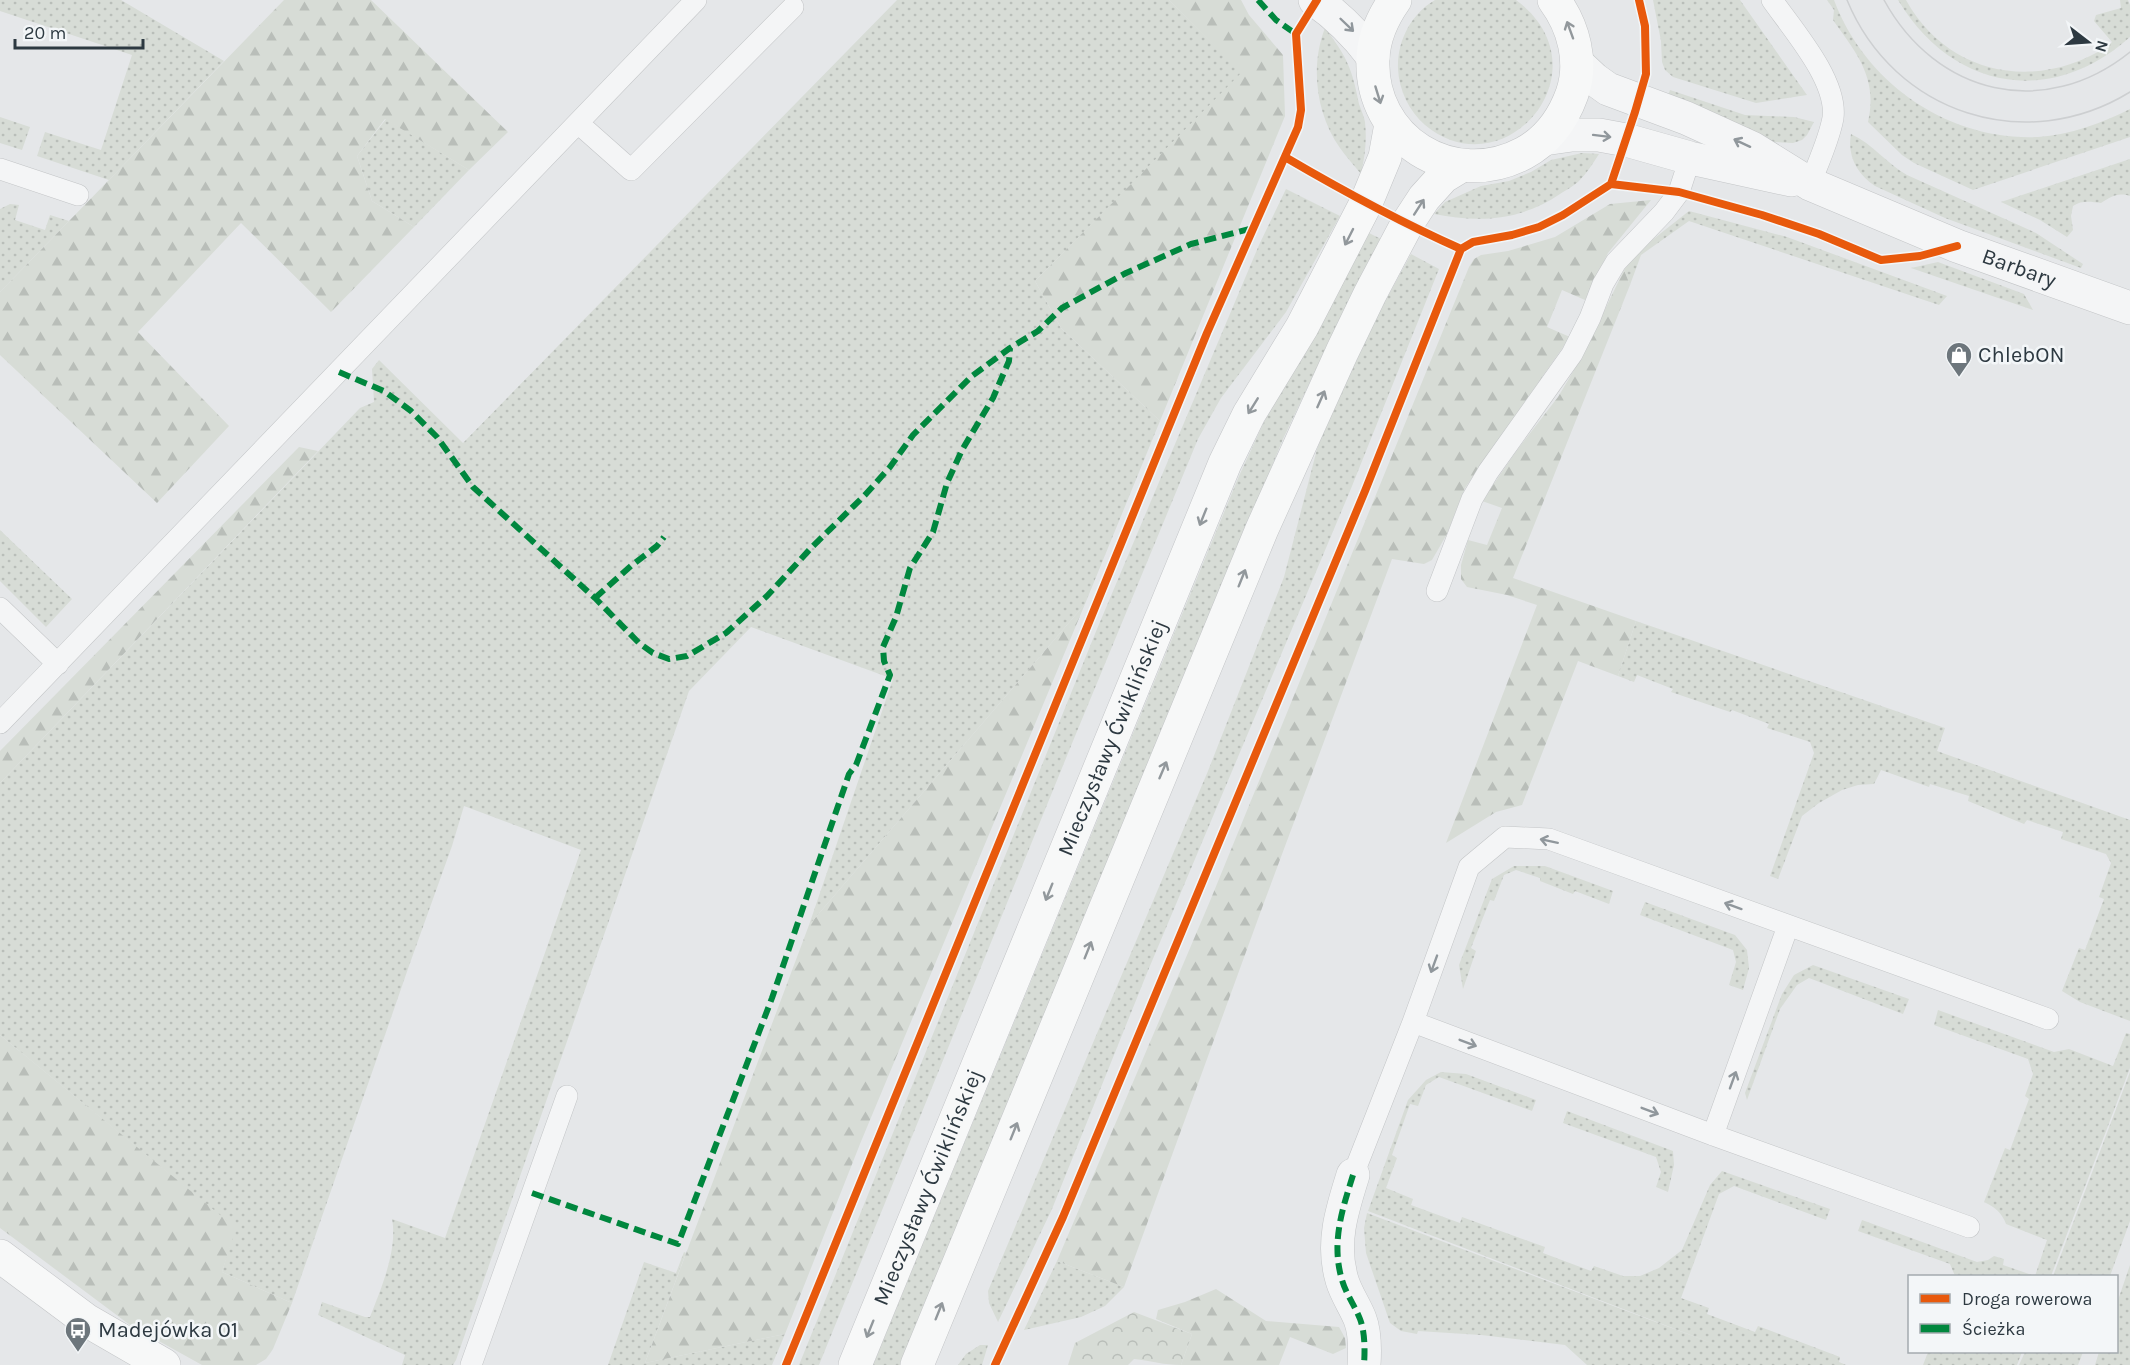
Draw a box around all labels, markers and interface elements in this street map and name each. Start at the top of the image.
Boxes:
scale bar [15,12,142,50]
north arrow [2058,12,2118,72]
one-way arrow [1339,18,1354,33]
one-way arrow [1563,21,1574,40]
text: 20 m [24,22,66,44]
text: N [2091,38,2113,55]
one-way arrow [1373,85,1384,104]
one-way arrow [1592,131,1612,142]
one-way arrow [1733,137,1751,148]
one-way arrow [1413,199,1425,216]
one-way arrow [1343,228,1355,245]
street label: Barbary [1978,243,2060,293]
shop icon: ChlebON [1944,340,1974,378]
place label: ChlebON [1978,342,2065,368]
one-way arrow [1315,391,1327,409]
one-way arrow [1247,398,1260,415]
one-way arrow [1197,507,1208,526]
one-way arrow [1237,569,1248,588]
street label: Mieczysławy Ćwiklińskiej [1052,616,1172,860]
one-way arrow [1158,762,1169,780]
one-way arrow [1540,835,1559,846]
one-way arrow [1043,882,1054,900]
one-way arrow [1724,900,1742,911]
one-way arrow [1083,942,1094,960]
one-way arrow [1428,955,1439,973]
one-way arrow [1458,1038,1477,1049]
street label: Mieczysławy Ćwiklińskiej [868,1065,988,1309]
one-way arrow [1728,1071,1739,1090]
one-way arrow [1641,1107,1659,1118]
one-way arrow [1009,1122,1020,1140]
legend [1908,1275,2118,1353]
text: Droga rowerowa [1962,1288,2093,1310]
one-way arrow [934,1302,945,1320]
bus stop icon: Madejówka 01 [63,1315,93,1353]
place label: Madejówka 01 [98,1317,238,1343]
text: Ścieżka [1962,1317,2025,1340]
one-way arrow [864,1319,875,1338]

